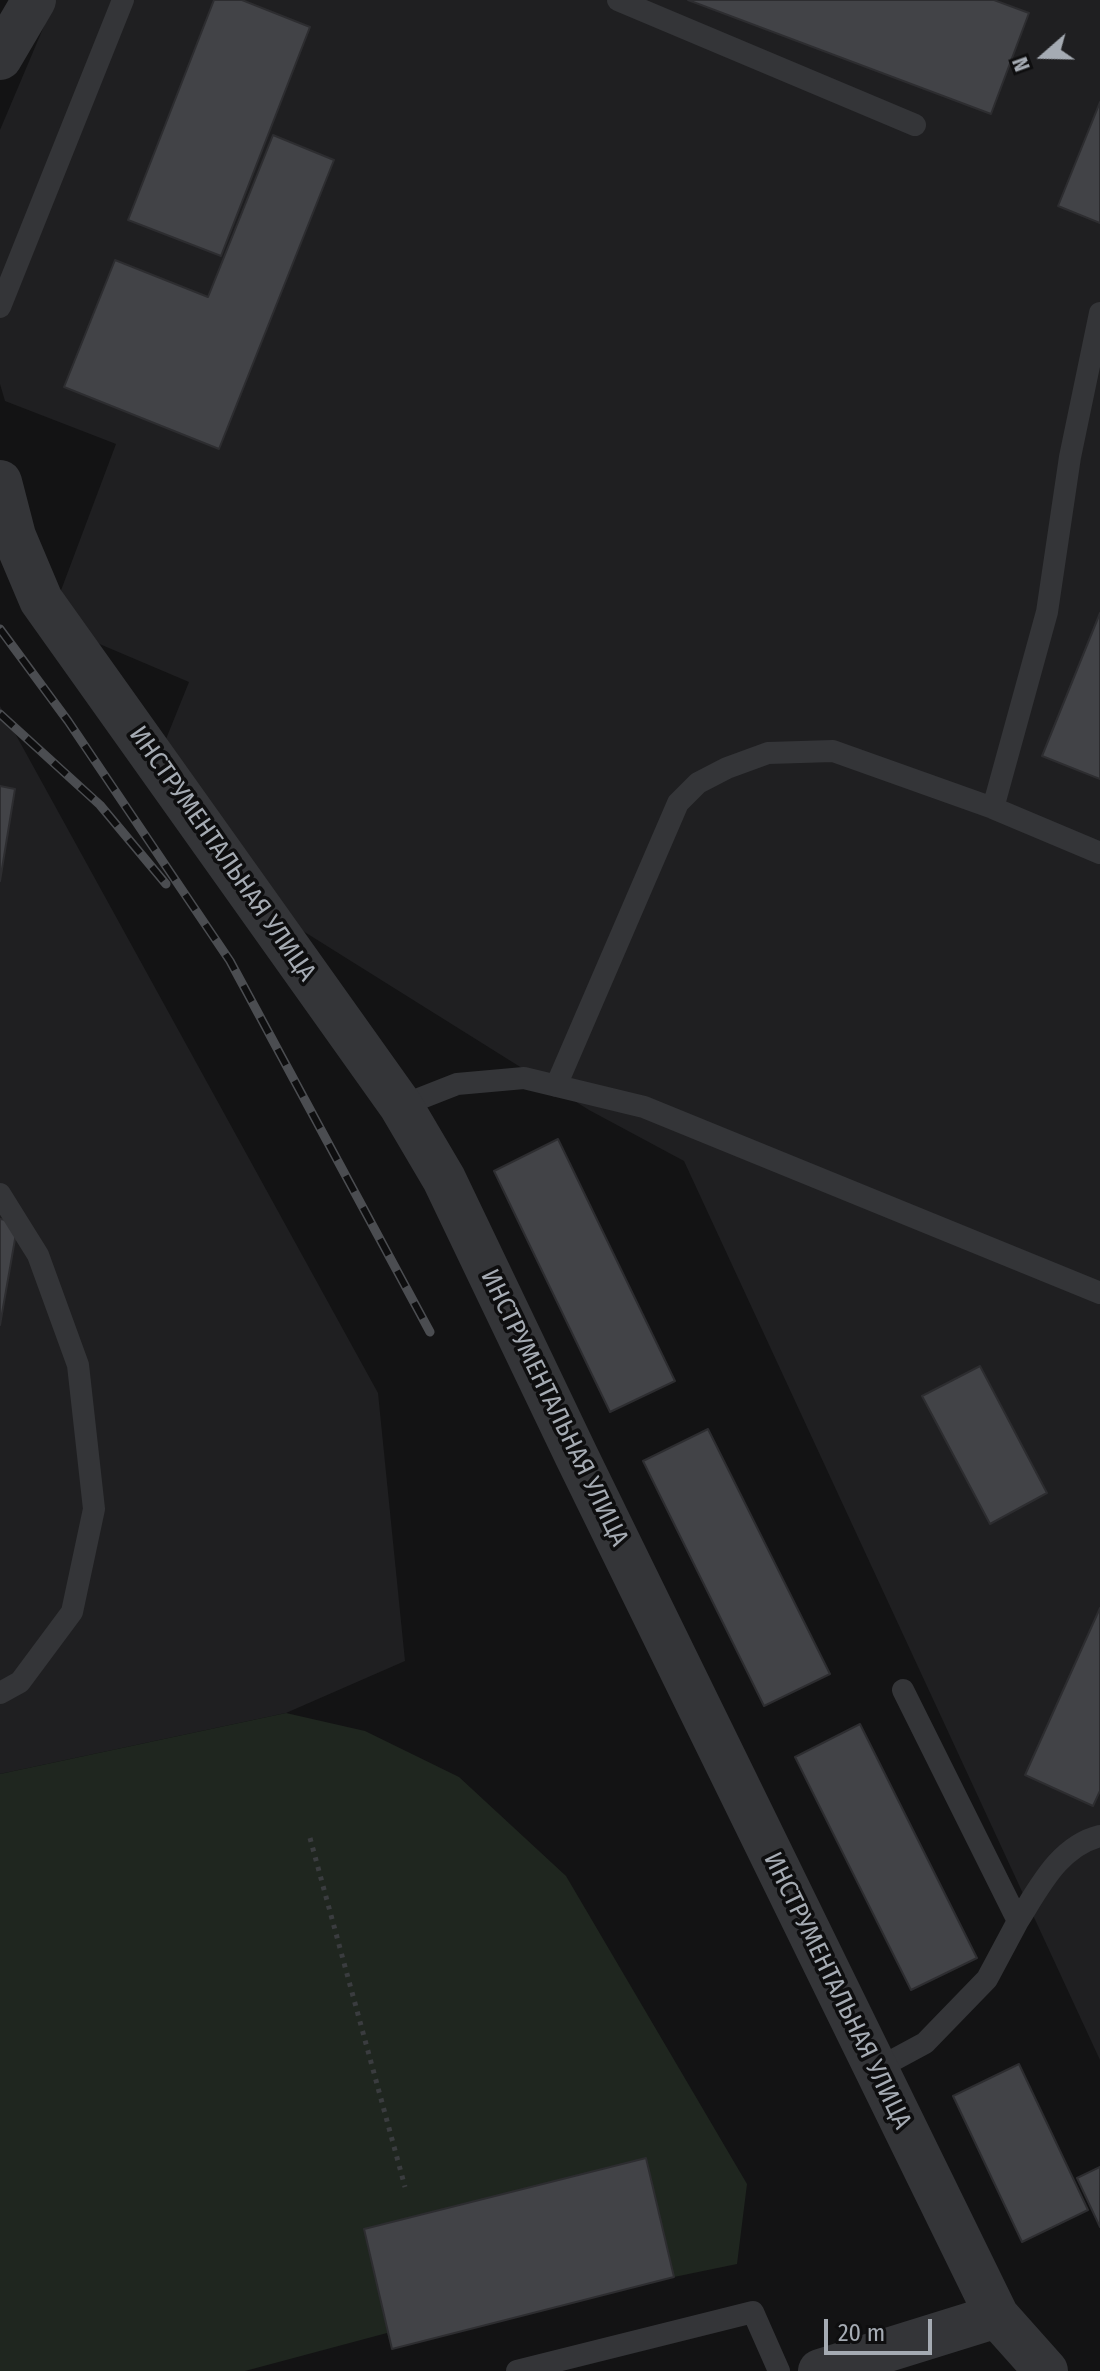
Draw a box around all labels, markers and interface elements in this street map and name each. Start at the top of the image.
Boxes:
north arrow [1004,16,1084,96]
text: N [1006,54,1036,75]
street label: ИНСТРУМЕНТАЛЬНАЯ УЛИЦА [122,721,322,987]
street label: ИНСТРУМЕНТАЛЬНАЯ УЛИЦА [473,1265,635,1551]
street label: ИНСТРУМЕНТАЛЬНАЯ УЛИЦА [756,1848,918,2134]
scale bar [828,2303,936,2353]
text: 20 m [838,2319,885,2347]

